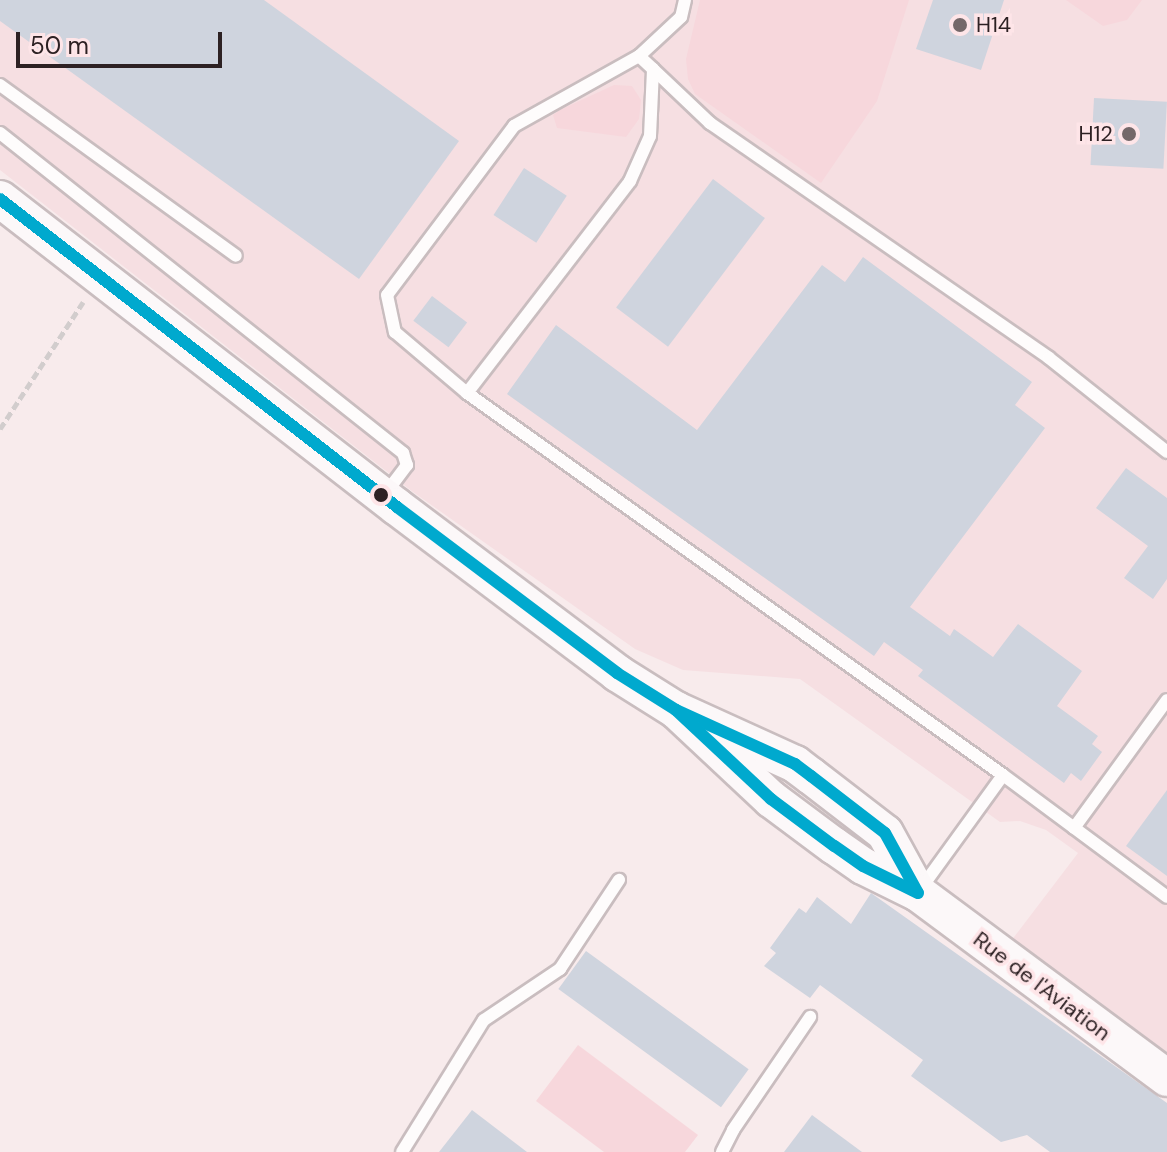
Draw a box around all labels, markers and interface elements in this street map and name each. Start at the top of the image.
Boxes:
place label: H14 [976,12,1011,38]
scale bar [20,16,226,66]
marker: H14 [951,16,969,34]
text: 50 m [30,30,89,61]
place label: H12 [1078,121,1113,147]
marker: H12 [1120,125,1138,143]
unlabelled marker [373,487,389,503]
street label: Rue de l'Aviation [968,926,1116,1046]

